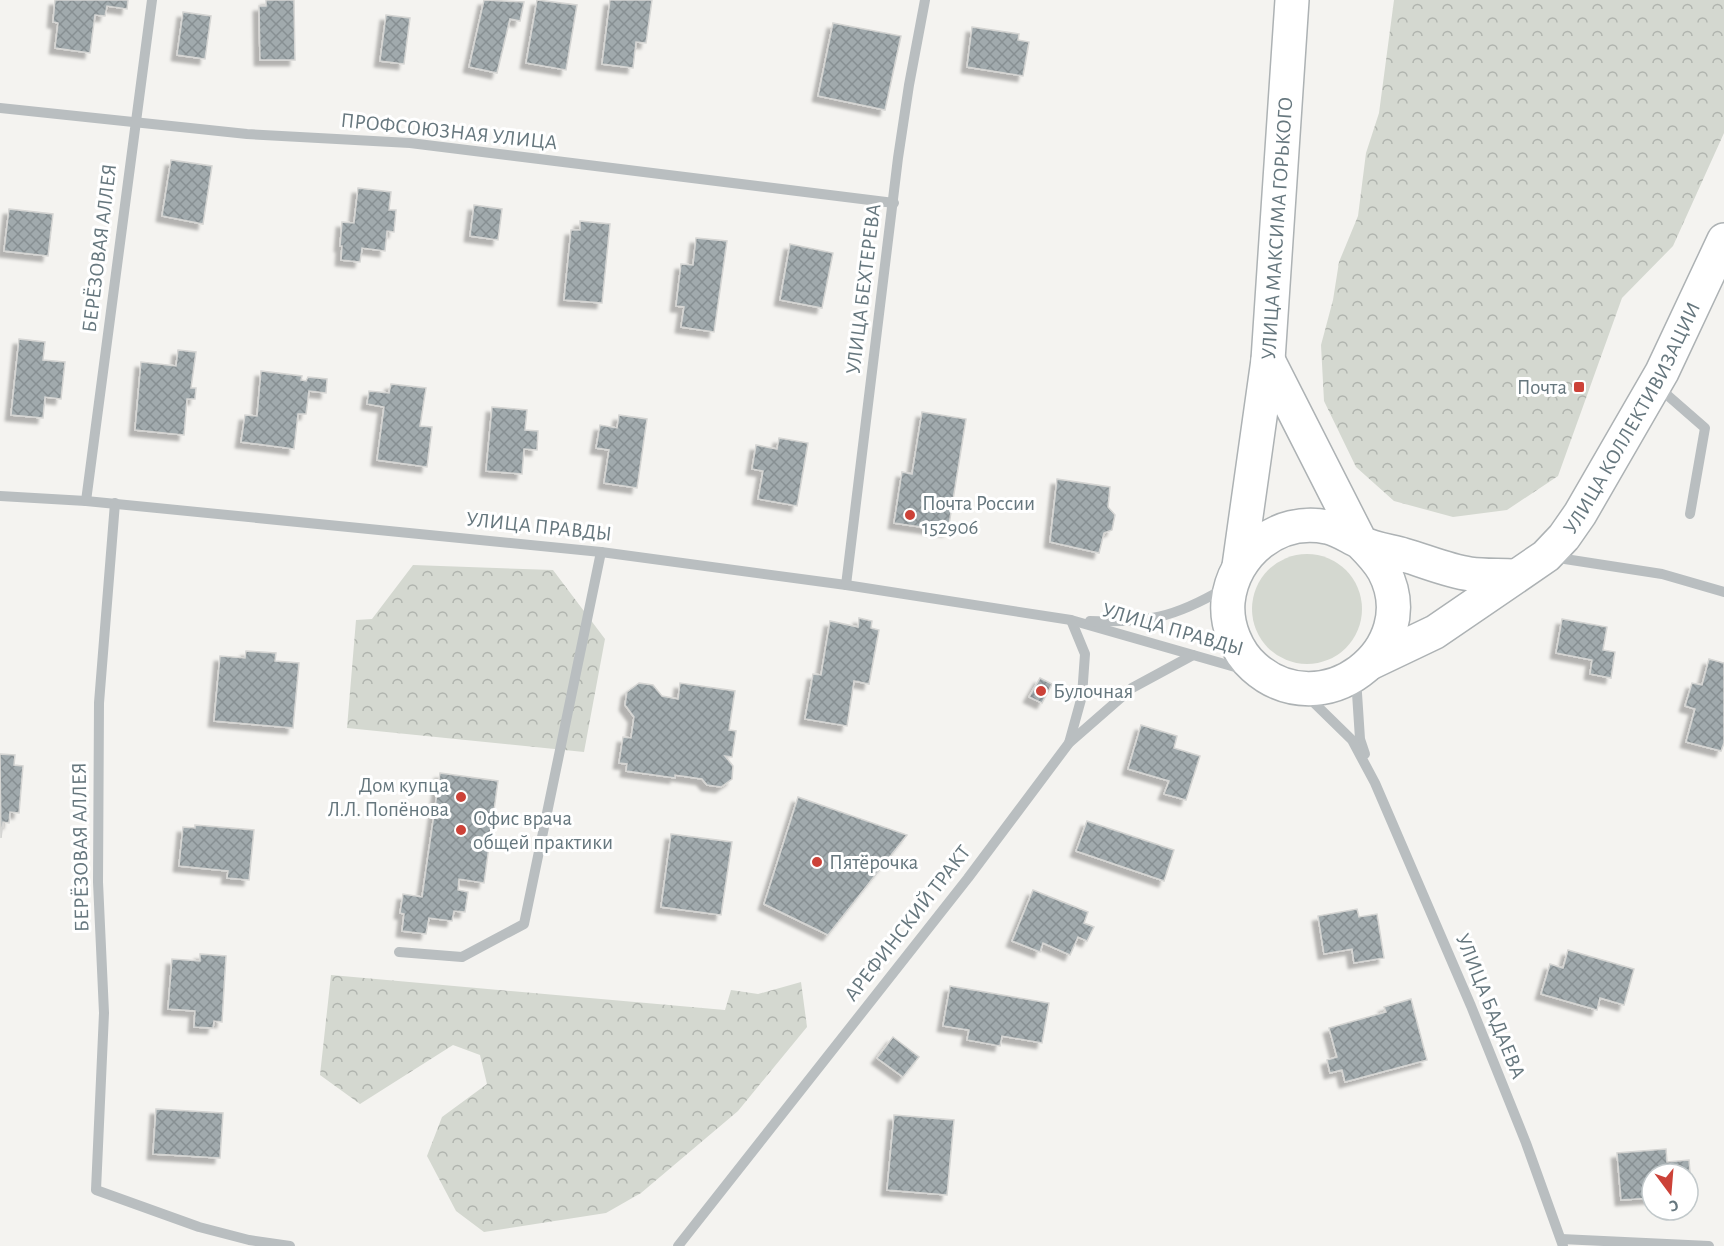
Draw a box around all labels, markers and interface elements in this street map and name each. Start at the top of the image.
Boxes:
street label: УЛИЦА МАКСИМА ГОРЬКОГО [1258,96,1297,360]
street label: ПРОФСОЮЗНАЯ УЛИЦА [339,110,558,153]
street label: БЕРЁЗОВАЯ АЛЛЕЯ [78,162,120,334]
street label: УЛИЦА БЕХТЕРЕВА [843,203,884,375]
street label: УЛИЦА КОЛЛЕКТИВИЗАЦИИ [1560,299,1704,538]
place label: Почта [1517,377,1567,398]
marker: Почта [1572,380,1586,394]
place label: Почта России 152906 [922,493,1035,538]
street label: УЛИЦА ПРАВДЫ [465,508,613,545]
marker: Почта России 152906 [903,508,917,522]
street label: УЛИЦА ПРАВДЫ [1100,599,1246,660]
place label: Булочная [1053,681,1133,702]
marker: Булочная [1034,684,1048,698]
street label: БЕРЁЗОВАЯ АЛЛЕЯ [68,762,92,932]
place label: Дом купца Л.Л. Попёнова [328,775,449,820]
marker: Дом купца Л.Л. Попёнова [454,790,468,804]
place label: Офис врача общей практики [473,808,613,853]
marker: Офис врача общей практики [454,823,468,837]
street label: АРЕФИНСКИЙ ТРАКТ [840,841,975,1005]
place label: Пятёрочка [829,852,919,873]
marker: Пятёрочка [810,855,824,869]
street label: УЛИЦА БАДАЕВА [1452,931,1529,1082]
north arrow [1640,1162,1700,1222]
text: С [1667,1197,1680,1214]

